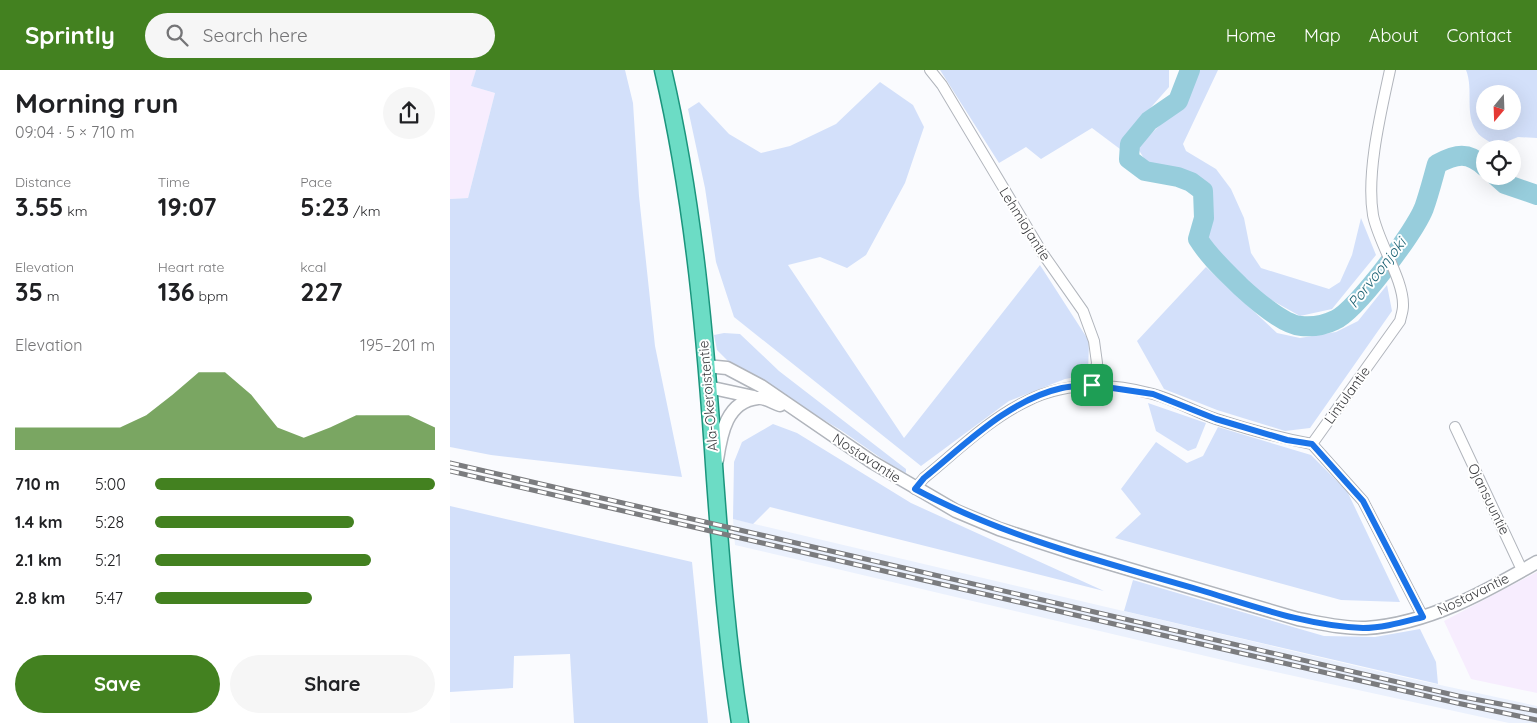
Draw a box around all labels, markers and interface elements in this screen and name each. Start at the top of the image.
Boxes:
search box [145,13,495,58]
text: Sprintly [25,20,115,50]
icon: search [163,21,191,49]
text: Search here [203,23,308,47]
text: Home [1226,24,1276,47]
text: Map [1304,24,1341,47]
text: About [1369,24,1419,47]
text: Contact [1447,24,1512,47]
text: Morning run [15,85,179,120]
north arrow [1476,85,1521,130]
map controls [1476,85,1521,185]
button: share [383,87,435,139]
text: 09:04 · 5 × 710 m [15,122,134,142]
button: locate [1476,140,1521,185]
text: Distance [15,173,71,191]
text: Time [158,173,190,191]
text: Pace [300,173,332,191]
street label: Lehmiojantie [995,184,1055,264]
text: 3.55 [15,191,63,222]
text: 19:07 [158,191,216,222]
text: 5:23 [300,191,349,222]
text: km [63,202,88,220]
text: /km [349,202,381,220]
water label: Porvoonjoki [1343,233,1411,311]
text: Elevation [15,258,74,276]
text: Heart rate [158,258,224,276]
text: kcal [300,258,326,276]
text: 35 [15,276,43,307]
text: 136 [158,276,195,307]
text: 227 [300,276,343,307]
text: m [43,287,59,305]
text: bpm [195,287,228,305]
text: Elevation [15,335,82,355]
text: 195–201 m [360,335,435,355]
street label: Ala-Okeroistentie [694,340,722,452]
street label: Lintulantie [1320,363,1374,427]
pin [1071,364,1113,406]
icon: arrive [1078,371,1106,399]
street label: Nostavantie [829,429,905,487]
street label: Ojansuuntie [1464,460,1514,538]
text: 710 m [15,474,60,494]
text: 5:00 [95,474,126,494]
text: 1.4 km [15,512,62,532]
text: 5:28 [95,512,124,532]
text: 2.1 km [15,550,62,570]
text: 5:21 [95,550,122,570]
street label: Nostavantie [1434,569,1512,619]
text: 2.8 km [15,588,65,608]
text: 5:47 [95,588,123,608]
button: Save [15,655,220,713]
button: Share [230,655,435,713]

